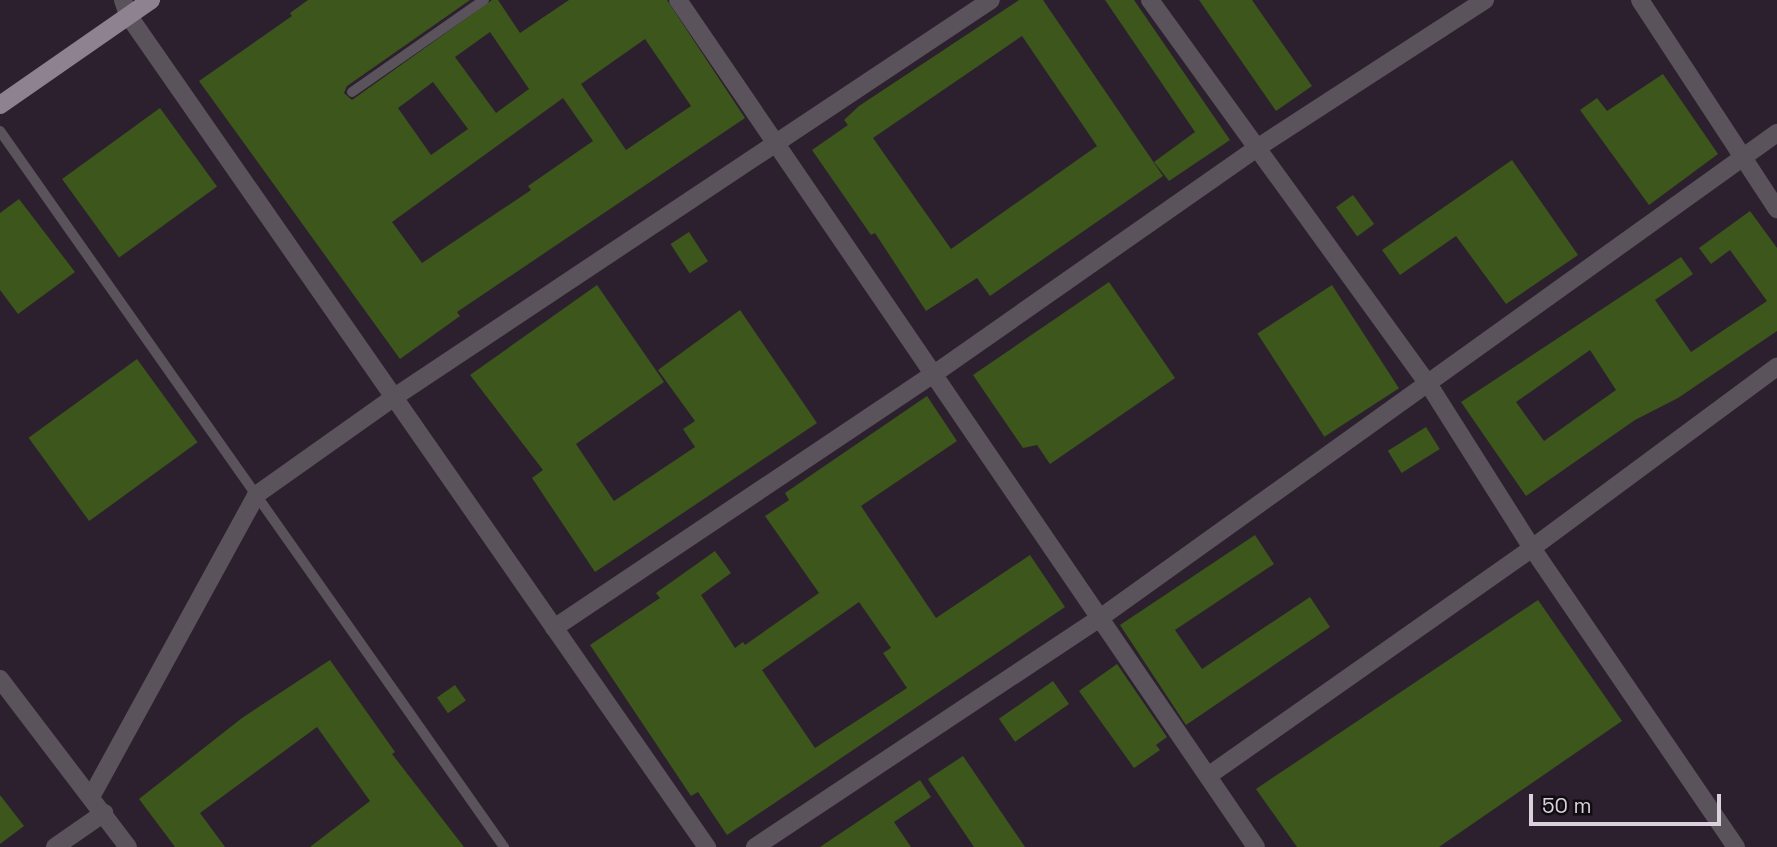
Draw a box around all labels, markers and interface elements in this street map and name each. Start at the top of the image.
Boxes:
scale bar [1532,780,1724,824]
text: 50 m [1542,792,1592,819]

